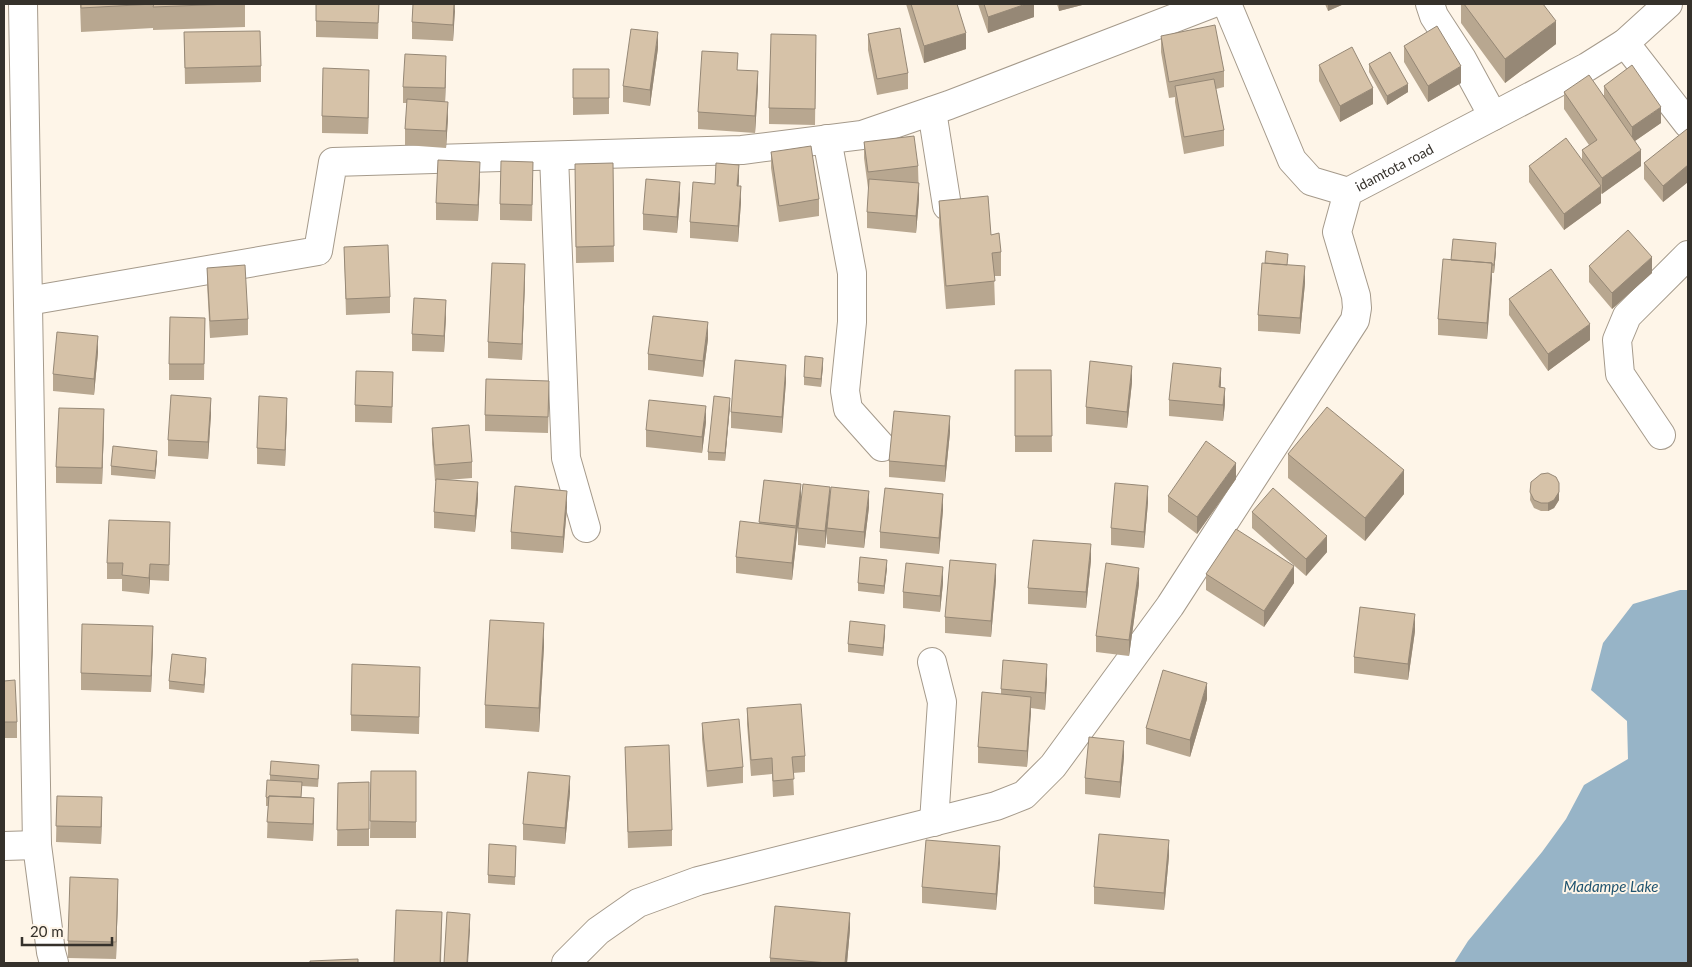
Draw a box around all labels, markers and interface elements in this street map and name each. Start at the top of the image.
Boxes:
street label: idamtota road [1352,140,1436,195]
water label: Madampe Lake [1564,877,1658,895]
scale bar [22,914,112,946]
text: 20 m [30,922,64,940]

